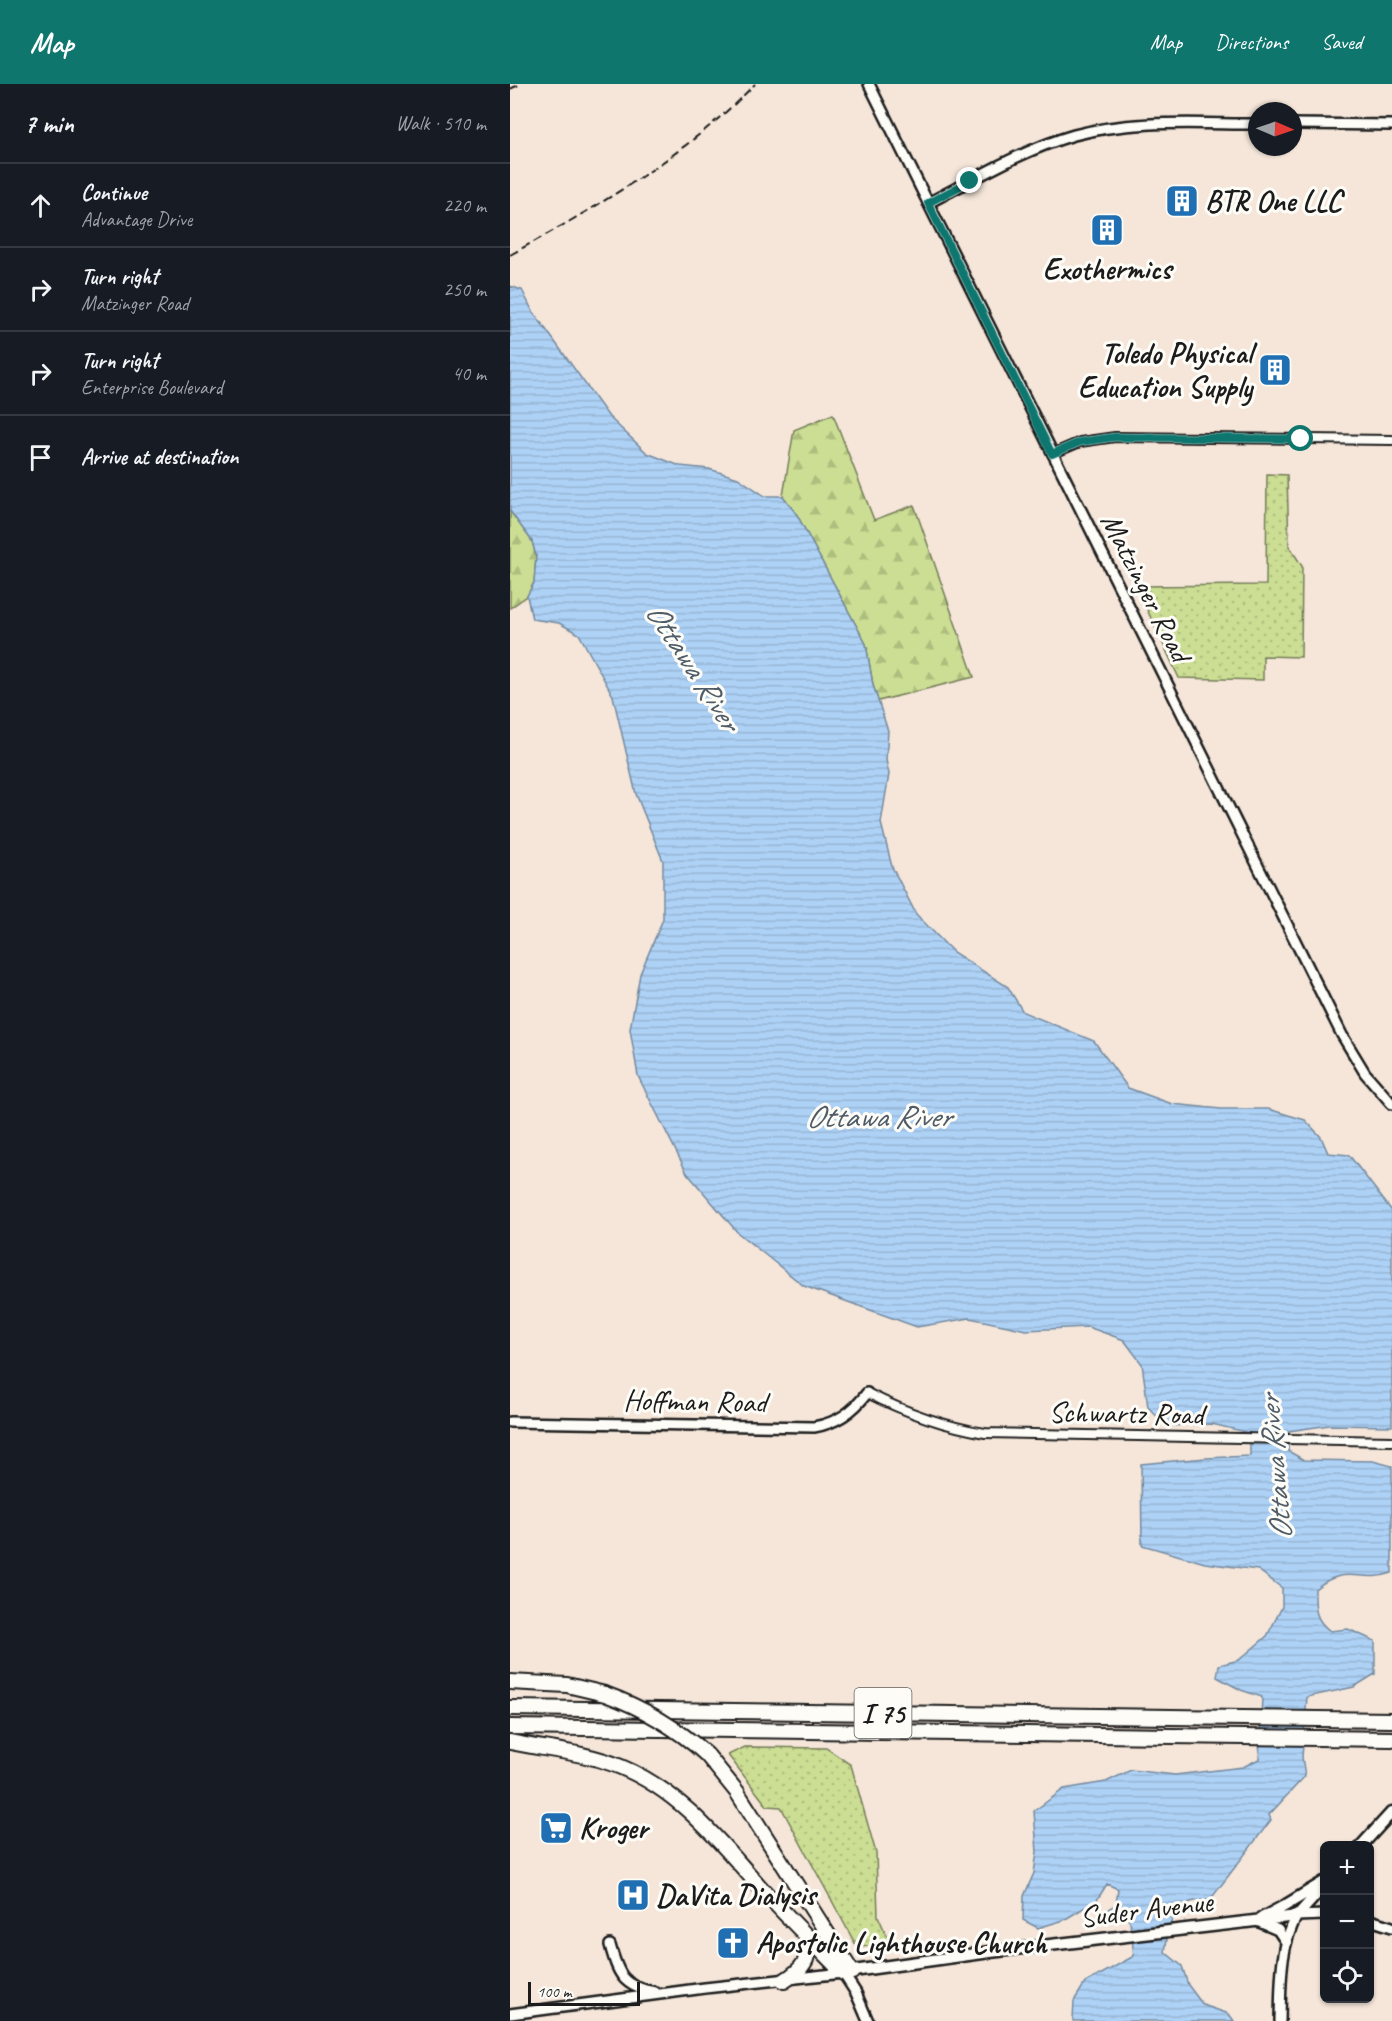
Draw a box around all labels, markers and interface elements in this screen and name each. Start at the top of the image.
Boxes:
text: Map [30,25,73,60]
text: Map [1150,29,1182,55]
text: Directions [1215,29,1288,55]
text: Saved [1321,29,1362,55]
north arrow [1248,102,1302,156]
text: 7 min [24,107,74,140]
text: Walk · 510 m [396,111,486,136]
route end [956,167,982,193]
text: Continue [81,179,147,207]
place label: BTR One LLC [1205,182,1346,220]
building icon: BTR One LLC [1164,183,1200,219]
icon: ahead [24,189,57,222]
text: 220 m [443,193,486,218]
text: Advantage Drive [81,207,192,232]
building icon: Exothermics [1089,212,1125,248]
place label: Exothermics [1043,250,1175,288]
text: Turn right [81,263,158,291]
icon: right [24,273,57,306]
text: 250 m [443,277,486,302]
text: Matzinger Road [81,291,189,316]
place label: Toledo Physical Education Supply [1078,334,1258,407]
text: Turn right [81,347,158,375]
building icon: Toledo Physical Education Supply [1257,352,1293,388]
icon: right [24,357,57,390]
text: 40 m [452,361,486,386]
text: Enterprise Boulevard [81,375,223,400]
route start [1287,425,1313,451]
icon: arrive [24,441,57,474]
text: Arrive at destination [81,443,238,471]
street label: Matzinger Road [1092,506,1202,671]
water label: Ottawa River [636,594,752,742]
water label: Ottawa River [806,1096,955,1137]
street label: Hoffman Road [623,1381,771,1421]
water label: Ottawa River [1248,1390,1302,1542]
street label: Schwartz Road [1048,1393,1208,1433]
road number: I 75 [854,1688,911,1738]
place label: Kroger [579,1809,651,1847]
supermarket icon: Kroger [538,1810,574,1846]
map controls [1320,1841,1374,2003]
button: + [1320,1841,1374,1895]
place label: DaVita Dialysis [656,1876,819,1914]
hospital icon: DaVita Dialysis [615,1877,651,1913]
street label: Suder Avenue [1077,1882,1217,1936]
button: − [1320,1895,1374,1949]
place label: Apostolic Lighthouse Church [756,1924,1048,1962]
church icon: Apostolic Lighthouse Church [715,1925,751,1961]
button: locate [1320,1949,1374,2003]
scale bar [528,1979,640,2006]
text: 100 m [537,1982,571,2002]

